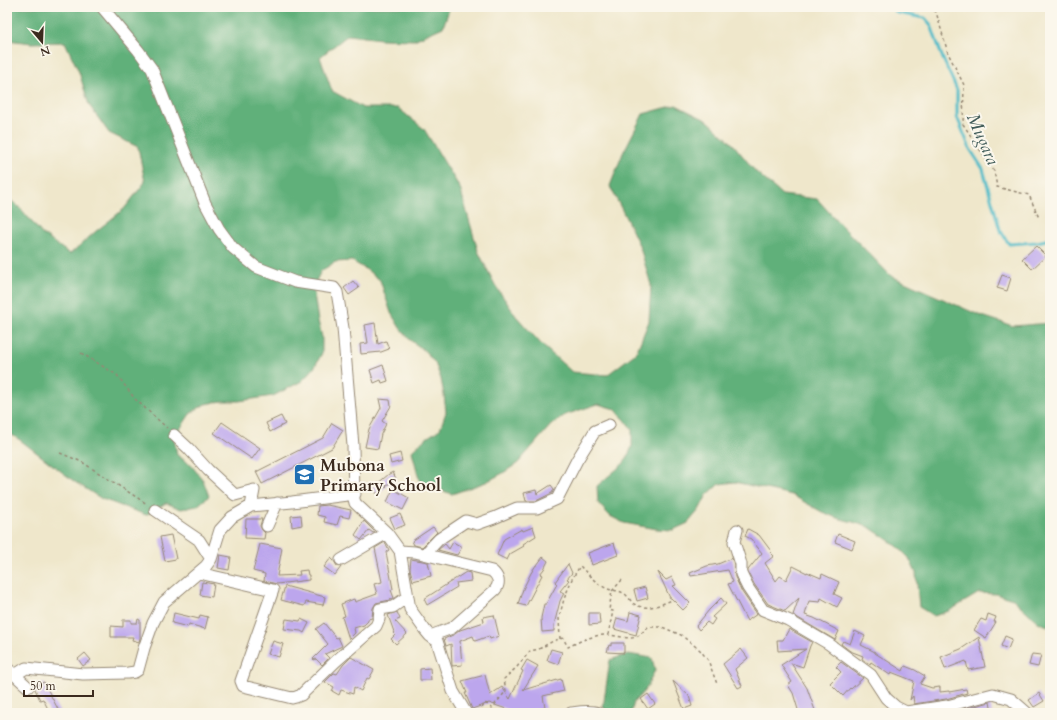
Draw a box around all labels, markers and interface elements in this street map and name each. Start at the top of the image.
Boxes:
north arrow [22,22,62,62]
text: N [38,42,52,60]
water label: Mugara [960,109,1005,169]
place label: Mubona Primary School [320,454,441,497]
school or university icon: Mubona Primary School [292,462,318,488]
scale bar [24,672,93,698]
text: 50 m [30,678,57,694]

